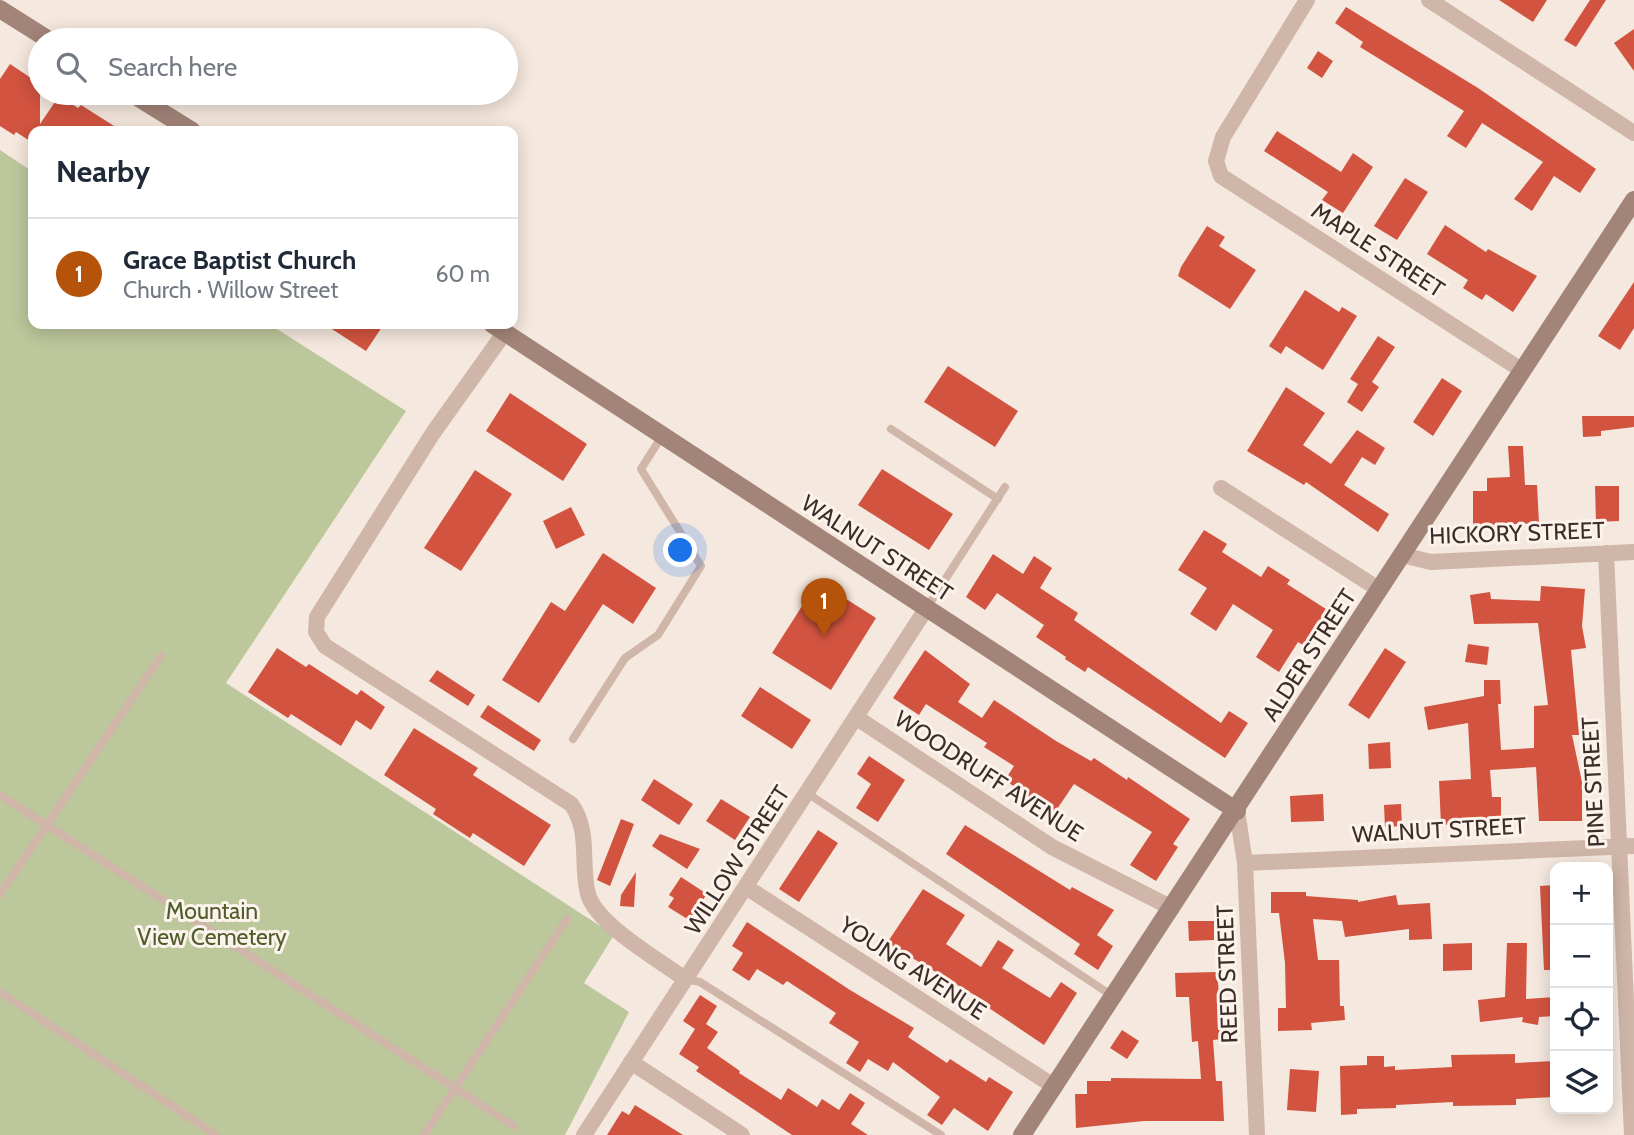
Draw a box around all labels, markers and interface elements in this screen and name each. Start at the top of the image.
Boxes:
search box [28,28,518,105]
icon: search [52,48,90,86]
text: Search here [108,51,237,83]
text: Nearby [56,153,150,190]
street label: MAPLE STREET [1306,197,1450,303]
text: Grace Baptist Church [123,244,356,276]
text: 1 [75,260,83,288]
text: 60 m [436,260,490,288]
text: Church · Willow Street [123,276,338,304]
street label: WALNUT STREET [796,489,958,607]
street label: HICKORY STREET [1429,516,1605,550]
your location [663,533,697,567]
pin: 1 [801,578,847,636]
street label: ALDER STREET [1256,584,1362,726]
street label: WOODRUFF AVENUE [890,705,1088,847]
street label: PINE STREET [1576,716,1610,848]
street label: WILLOW STREET [678,780,796,940]
street label: WALNUT STREET [1351,811,1527,849]
map controls [1550,862,1613,1114]
button: + [1550,862,1613,925]
park label: Mountain View Cemetery [137,897,287,951]
street label: REED STREET [1211,904,1243,1044]
street label: YOUNG AVENUE [834,910,992,1026]
button: − [1550,925,1613,988]
button: locate [1550,988,1613,1051]
button: layers [1550,1051,1613,1114]

